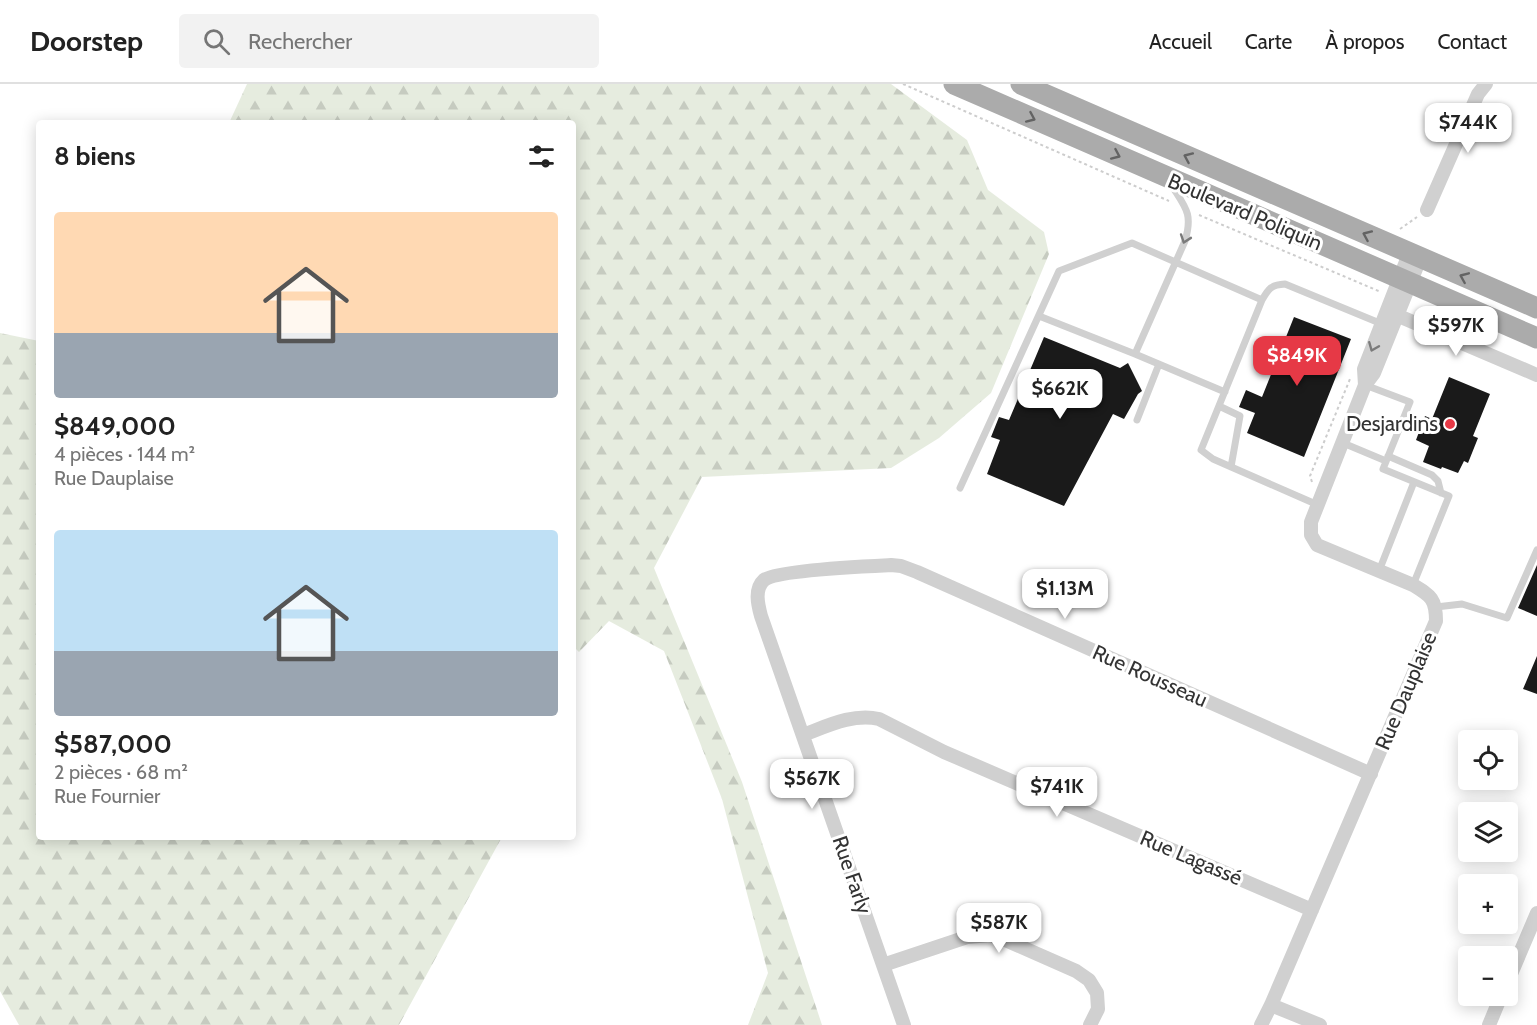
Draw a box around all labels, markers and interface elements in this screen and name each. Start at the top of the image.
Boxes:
search box [179,14,599,68]
text: Doorstep [30,24,143,58]
icon: search [200,25,233,58]
text: Rechercher [248,28,352,55]
text: Accueil [1149,29,1212,54]
text: Carte [1245,29,1292,54]
text: À propos [1325,29,1404,54]
text: Contact [1437,29,1507,54]
pin: $744K [1426,103,1510,154]
one-way arrow [1024,110,1035,122]
text: $744K [1439,110,1497,134]
text: 8 biens [54,140,135,172]
icon: filters [525,140,558,173]
one-way arrow [1110,148,1121,160]
one-way arrow [1183,152,1194,164]
street label: Boulevard Poliquin [1164,168,1326,255]
one-way arrow [1362,230,1373,242]
one-way arrow [1180,233,1193,244]
icon: home [252,251,360,359]
one-way arrow [1459,272,1470,284]
pin: $597K [1414,306,1498,357]
text: $597K [1428,313,1484,337]
pin: $849K [1255,336,1339,387]
one-way arrow [1368,341,1380,352]
text: $849K [1267,343,1327,367]
pin: $662K [1018,369,1102,420]
text: $662K [1031,376,1089,400]
text: $849,000 [54,410,176,442]
place label: Desjardins [1346,411,1438,437]
marker: Desjardins [1443,417,1457,431]
text: 4 pièces · 144 m² [54,442,195,466]
text: Rue Dauplaise [54,466,174,490]
icon: home [252,569,360,677]
pin: $1.13M [1016,569,1114,620]
text: $1.13M [1036,576,1094,600]
street label: Rue Dauplaise [1369,628,1442,754]
street label: Rue Rousseau [1089,639,1211,712]
text: $587,000 [54,728,172,760]
map controls [1458,730,1518,1006]
button: locate [1458,730,1518,790]
pin: $567K [770,759,854,810]
text: 2 pièces · 68 m² [54,760,188,784]
text: $567K [784,766,840,790]
pin: $741K [1015,767,1099,818]
text: $741K [1030,774,1084,798]
text: Rue Fournier [54,784,160,808]
button: layers [1458,802,1518,862]
street label: Rue Lagassé [1137,825,1246,890]
street label: Rue Farly [827,833,878,917]
button: + [1458,874,1518,934]
pin: $587K [957,903,1041,954]
text: $587K [970,910,1028,934]
button: − [1458,946,1518,1006]

